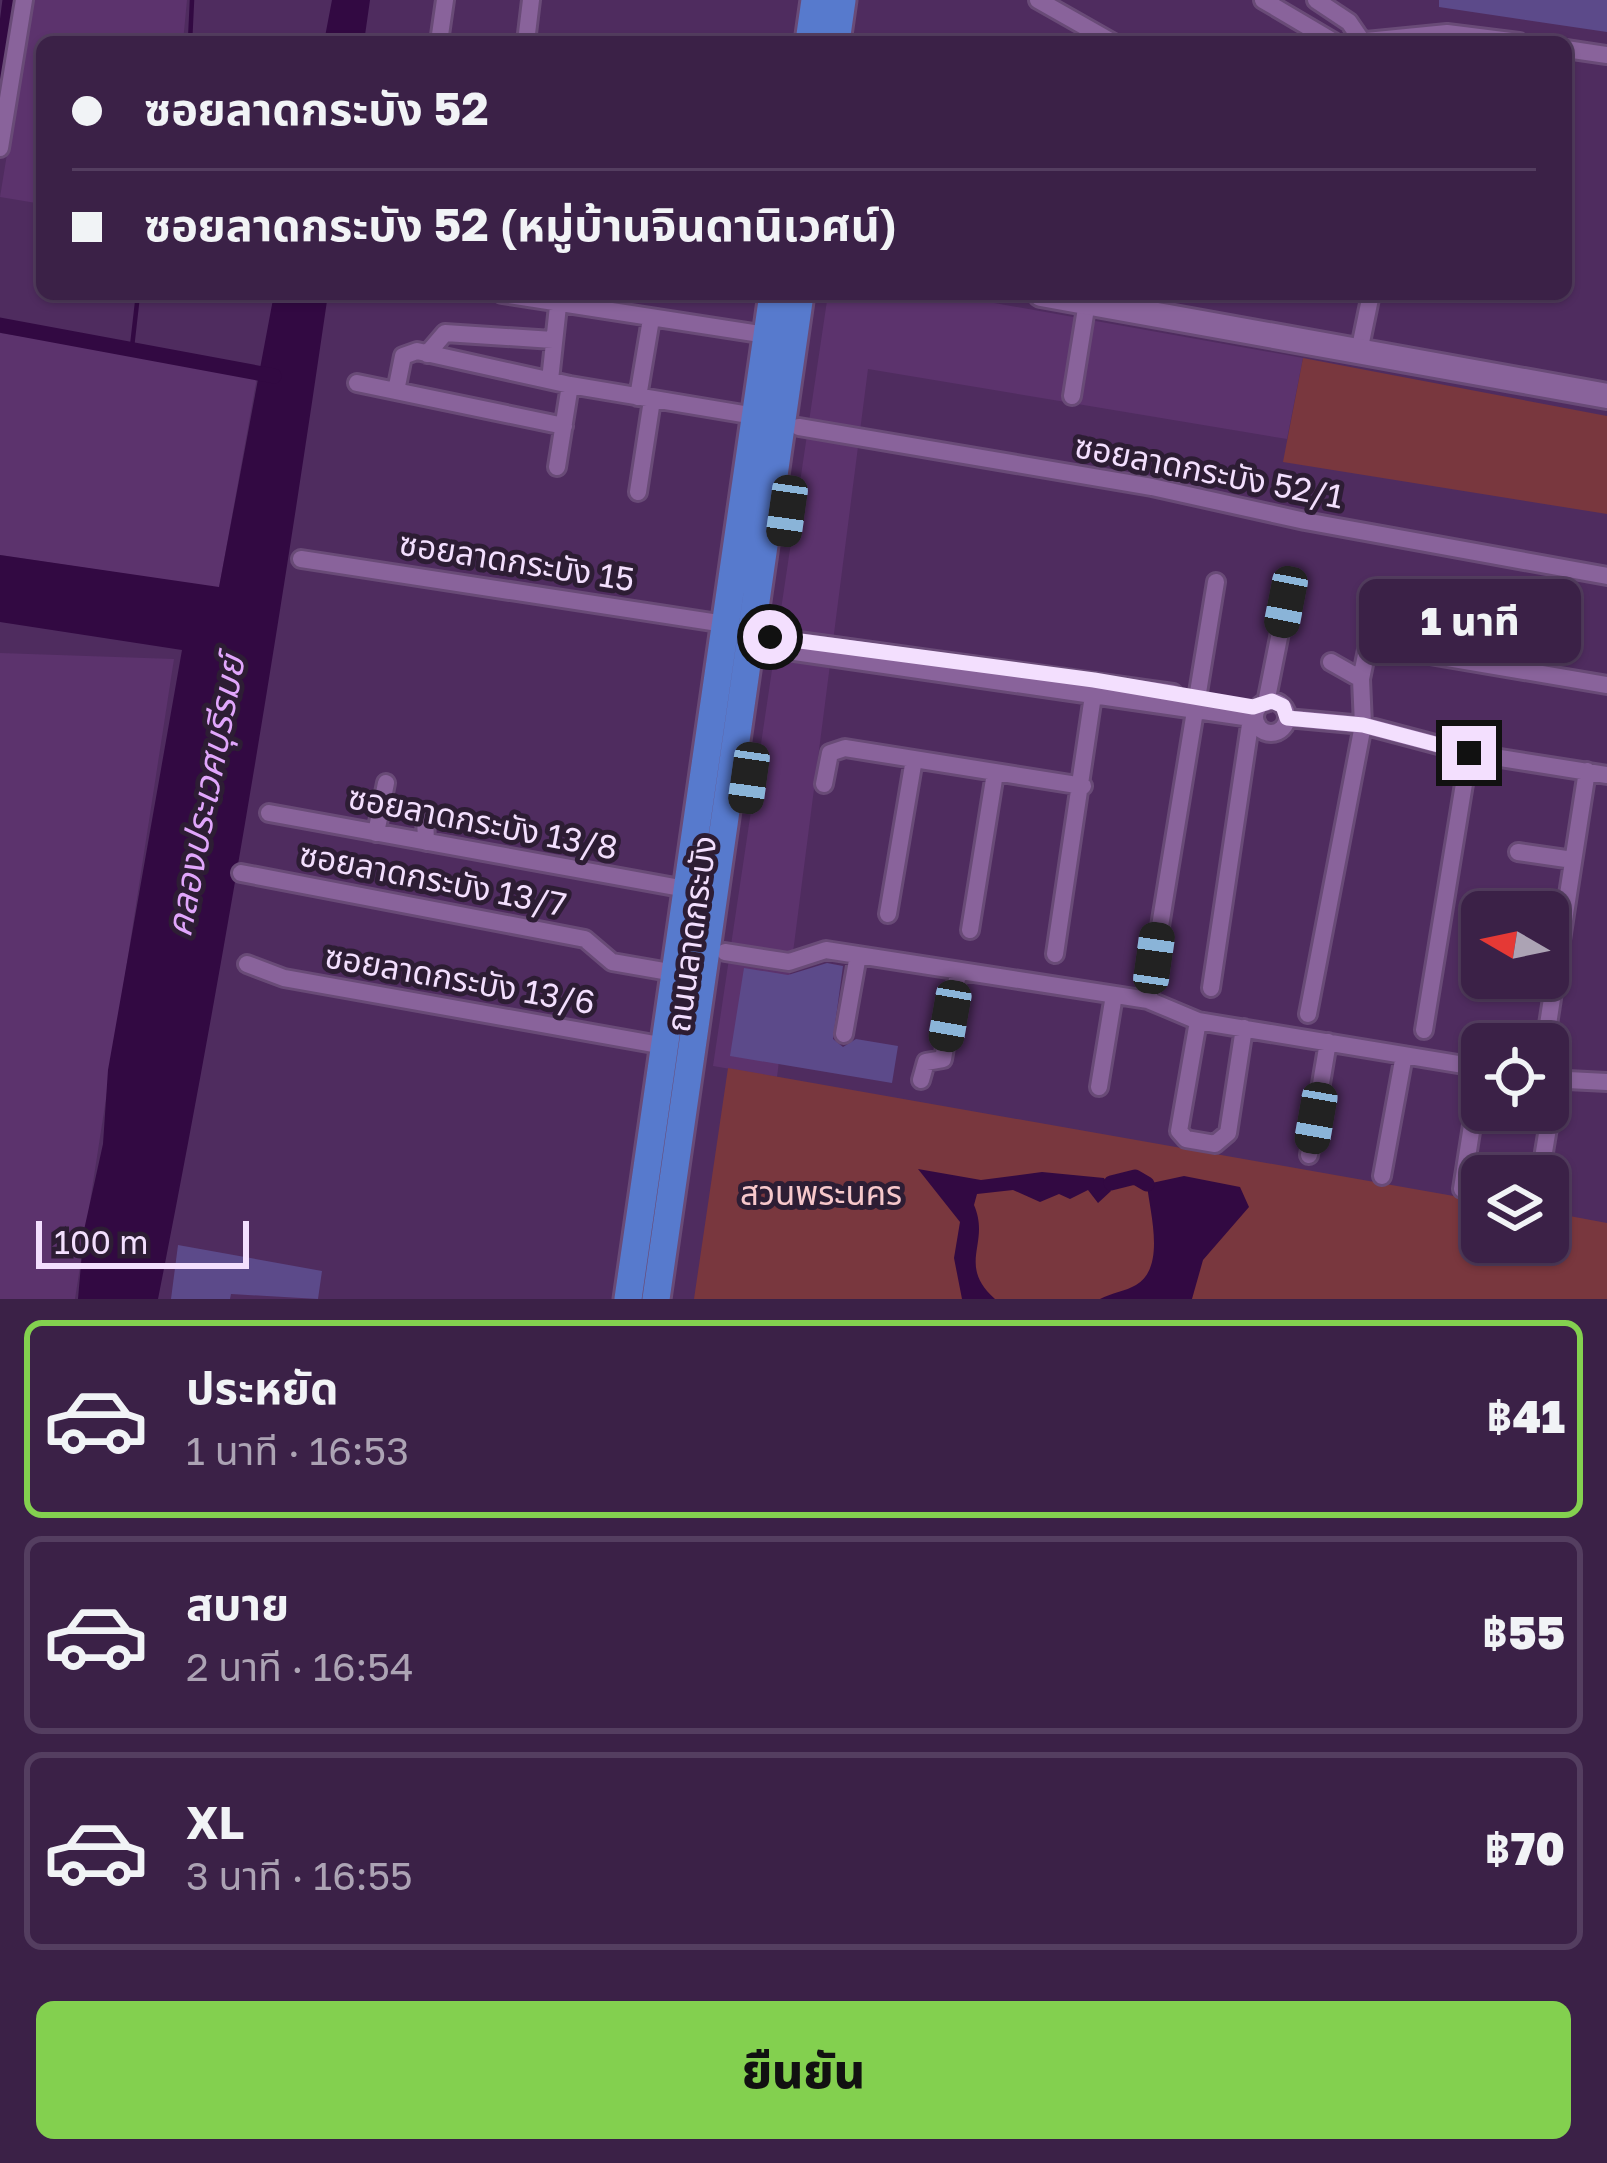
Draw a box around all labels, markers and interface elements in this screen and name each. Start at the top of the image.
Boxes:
text: ซอยลาดกระบัง 52 [144,81,489,135]
text: ซอยลาดกระบัง 52 (หมู่บ้านจินดานิเวศน์) [144,197,897,251]
street label: ซอยลาดกระบัง 52/1 [1072,425,1347,516]
car [764,473,810,549]
street label: ซอยลาดกระบัง 15 [397,523,637,598]
car [1261,563,1311,641]
callout: 1 นาที [1358,579,1580,663]
text: 1 นาที [1421,597,1519,644]
route start [743,610,797,664]
water label: คลองประเวศบุรีรมย์ [156,646,256,940]
route end [1442,726,1496,780]
car [726,740,772,816]
street label: ซอยลาดกระบัง 13/8 [345,776,621,867]
street label: ถนนลาดกระบัง [657,833,724,1034]
street label: ซอยลาดกระบัง 13/7 [296,834,570,924]
north arrow [1461,891,1569,999]
map controls [1461,891,1569,1263]
car [1131,920,1177,996]
street label: ซอยลาดกระบัง 13/6 [322,936,598,1021]
car [926,977,974,1055]
button: locate [1461,1023,1569,1131]
car [1292,1079,1340,1157]
button: layers [1461,1155,1569,1263]
park label: สวนพระนคร [740,1173,902,1212]
scale bar [36,1215,249,1268]
text: 100 m [54,1222,148,1261]
text: ประหยัด [186,1360,339,1414]
icon: car [42,1365,150,1473]
text: ฿41 [1486,1389,1565,1443]
text: 1 นาที · 16:53 [186,1427,409,1474]
text: สบาย [186,1576,289,1630]
icon: car [42,1581,150,1689]
text: ฿55 [1482,1605,1565,1659]
text: 2 นาที · 16:54 [186,1643,414,1690]
text: XL [186,1795,244,1849]
icon: car [42,1797,150,1905]
text: ฿70 [1484,1821,1565,1875]
text: 3 นาที · 16:55 [186,1852,413,1899]
button: ยืนยัน [36,2001,1571,2139]

